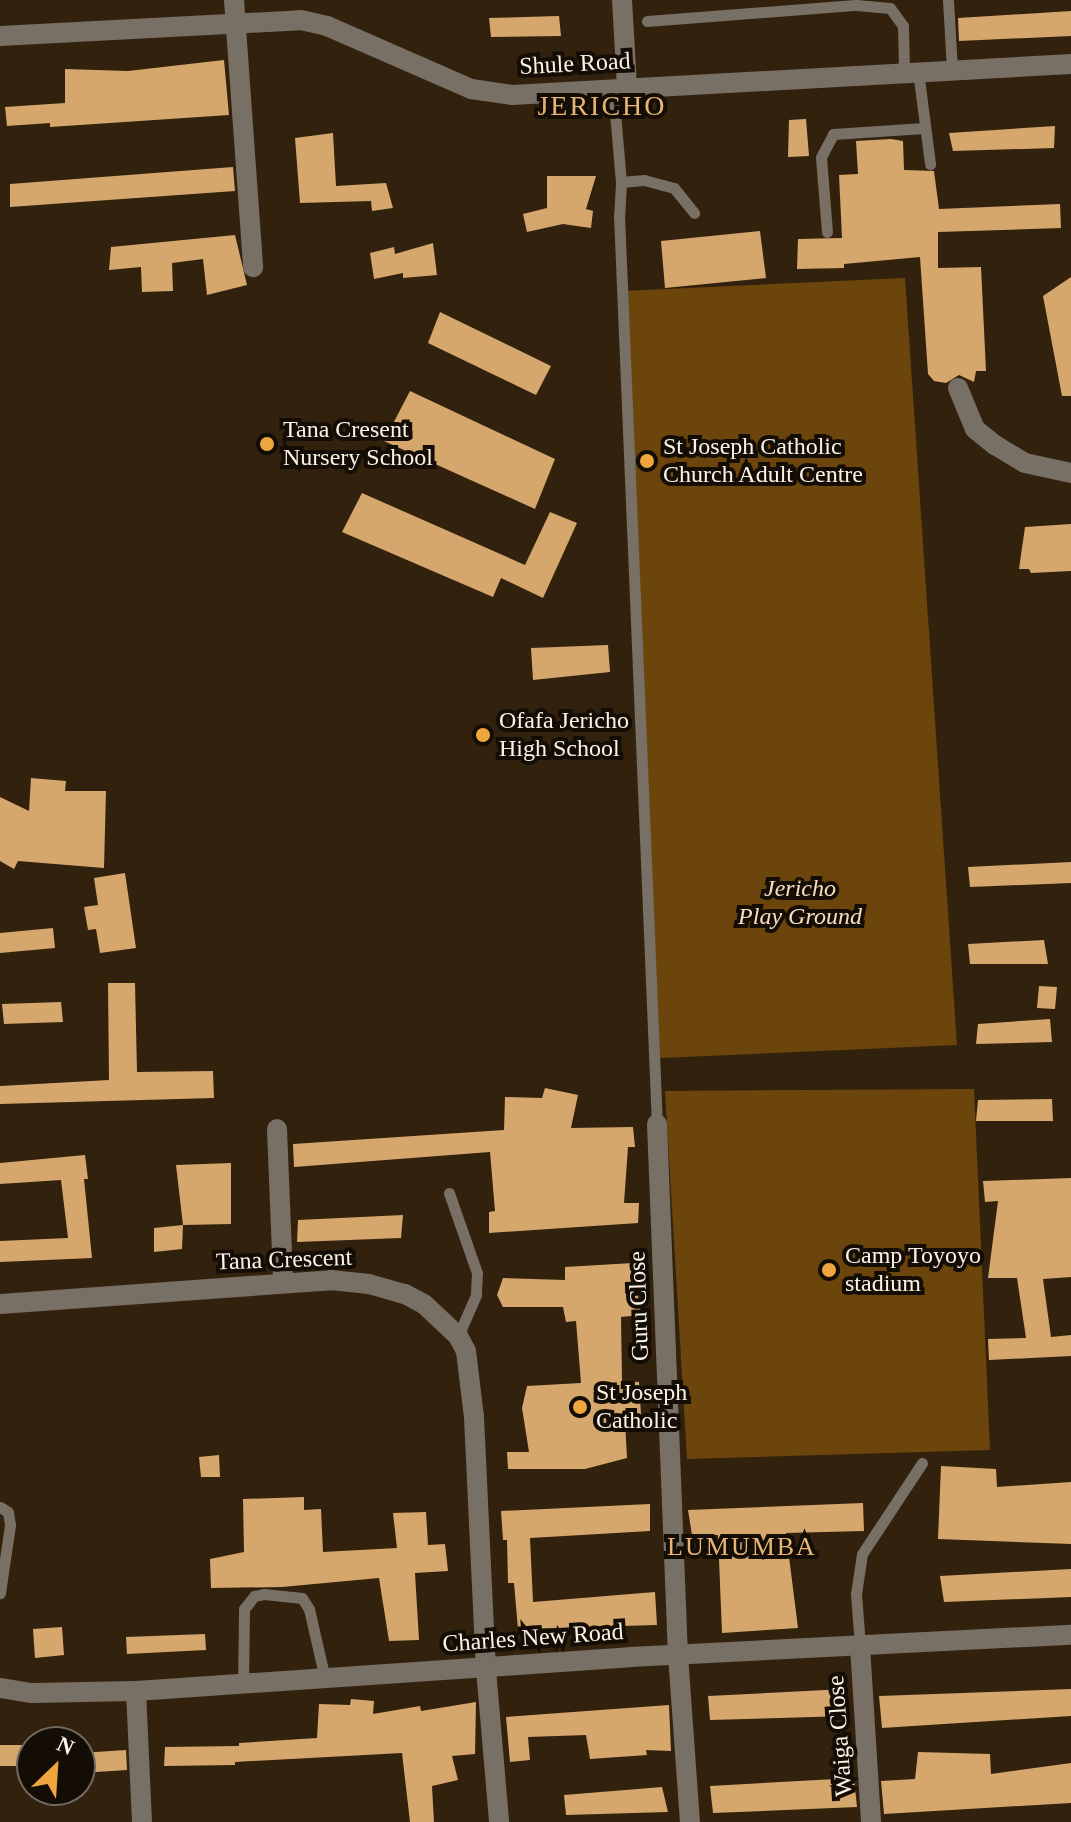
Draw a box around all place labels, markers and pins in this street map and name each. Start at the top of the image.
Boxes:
place label: Tana Cresent Nursery School [283,416,433,472]
place label: St Joseph Catholic Church Adult Centre [663,433,864,489]
marker: Tana Cresent Nursery School [258,435,276,453]
marker: St Joseph Catholic Church Adult Centre [638,452,656,470]
place label: Ofafa Jericho High School [499,707,629,763]
marker: Ofafa Jericho High School [474,726,492,744]
place label: Camp Toyoyo stadium [845,1242,981,1298]
marker: Camp Toyoyo stadium [820,1261,838,1279]
place label: St Joseph Catholic [596,1379,687,1435]
marker: St Joseph Catholic [571,1398,589,1416]

